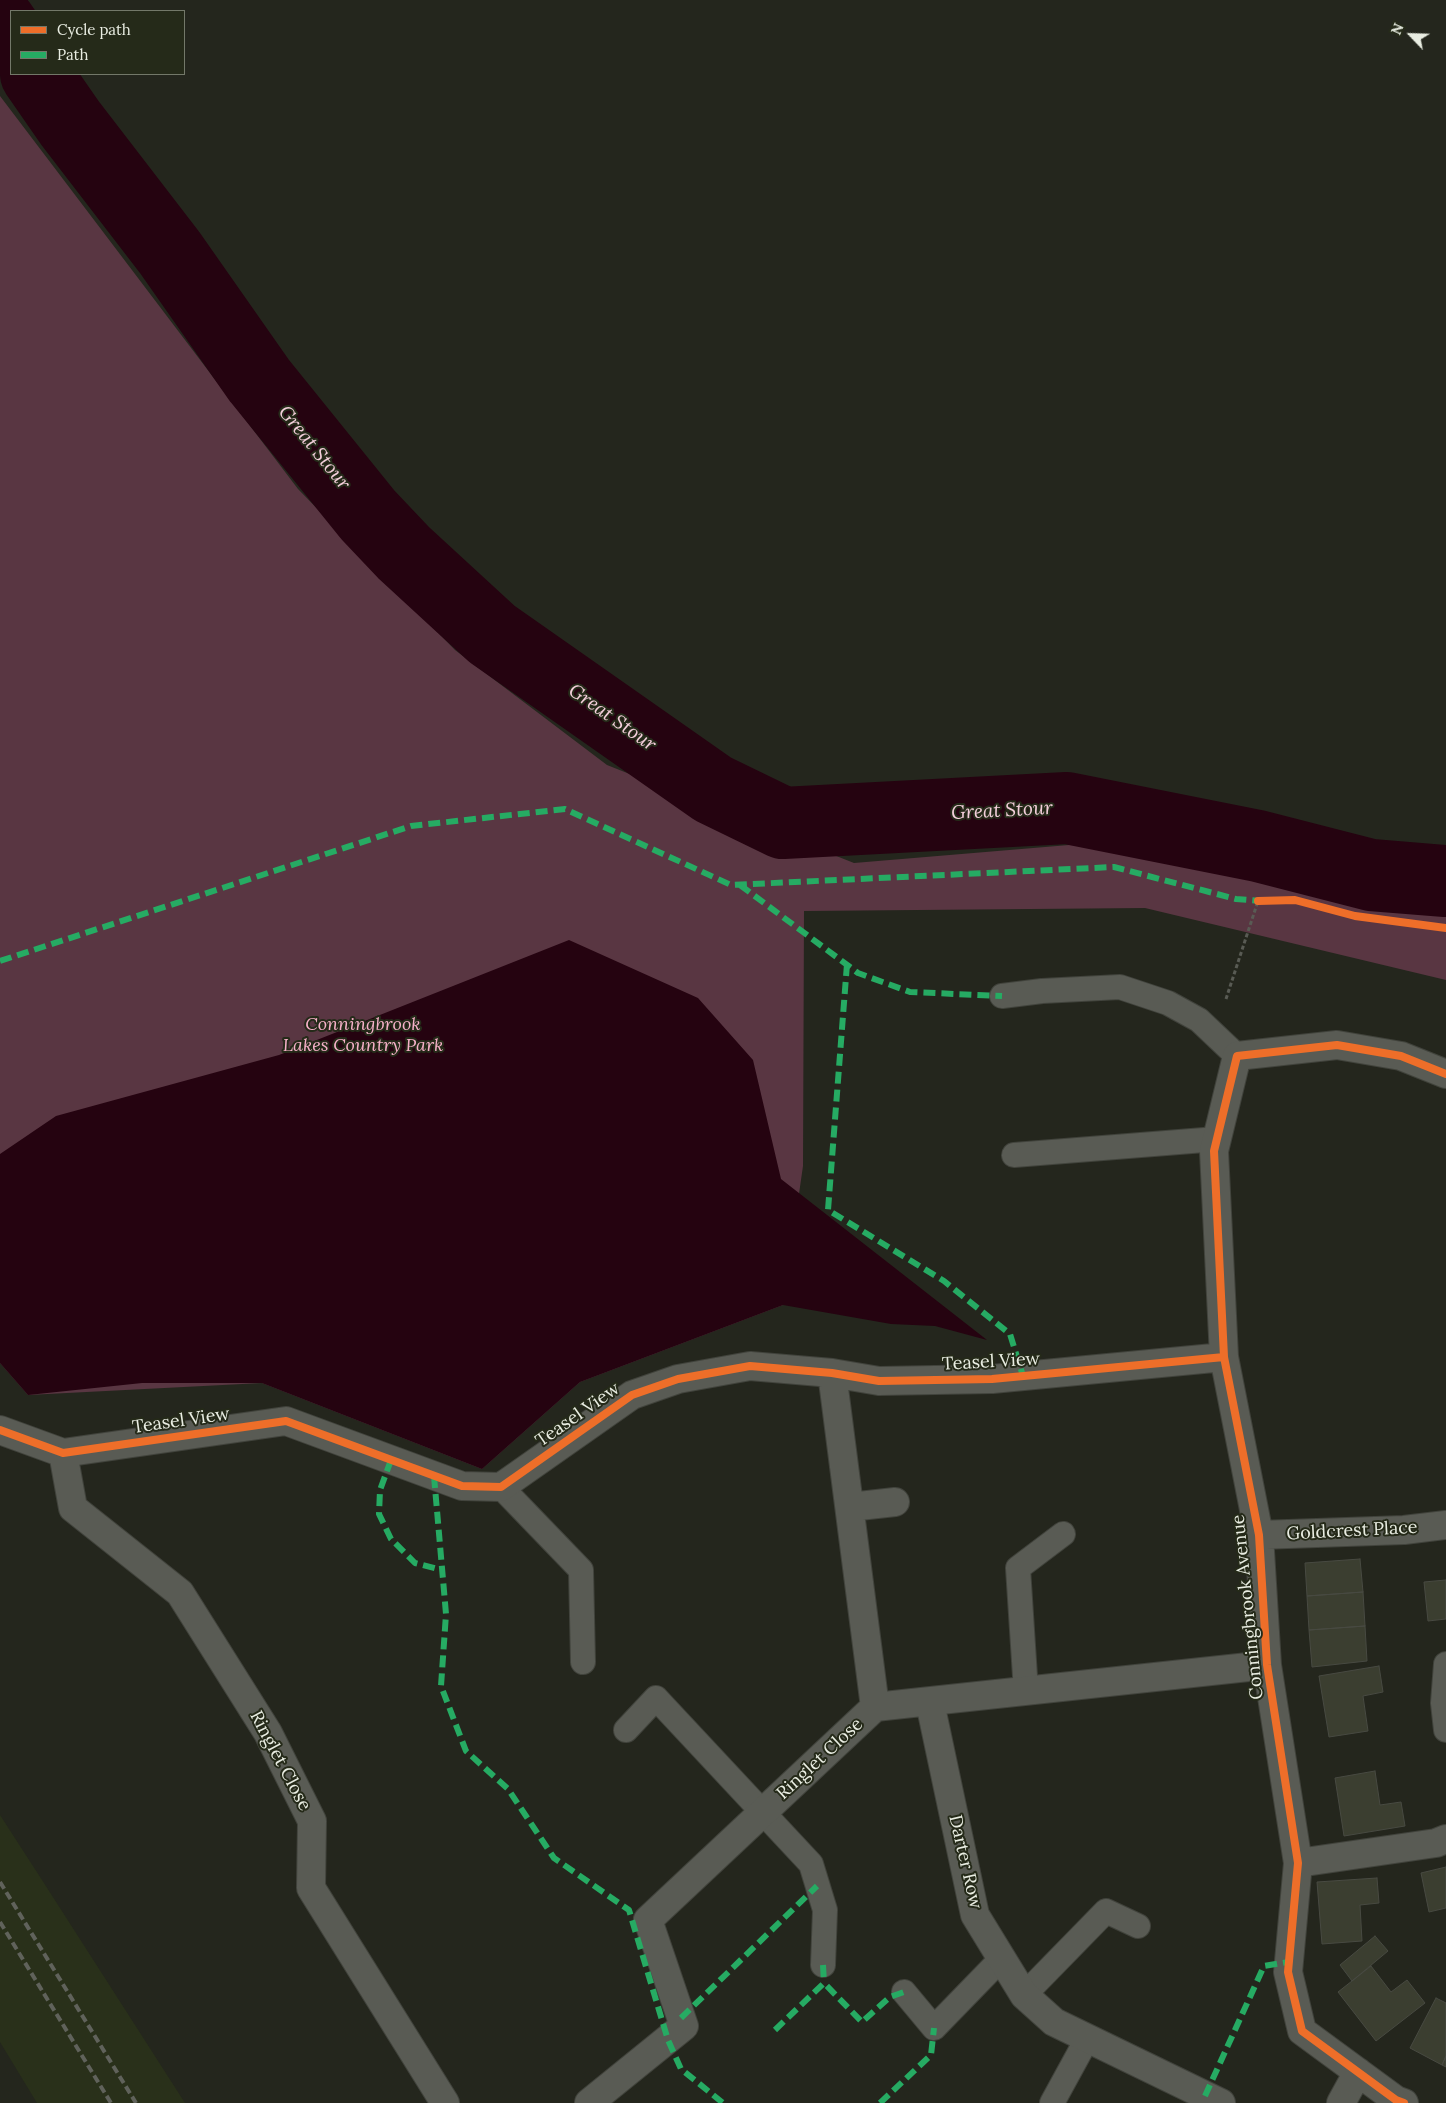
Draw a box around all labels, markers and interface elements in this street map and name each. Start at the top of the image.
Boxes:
legend [10,10,185,75]
north arrow [1386,10,1436,60]
text: Cycle path [57,20,131,39]
text: N [1387,20,1408,38]
text: Path [57,45,88,64]
water label: Great Stour [273,401,355,495]
water label: Great Stour [564,680,660,756]
water label: Great Stour [951,797,1053,825]
park label: Conningbrook Lakes Country Park [283,1014,443,1056]
street label: Teasel View [941,1349,1041,1375]
street label: Teasel View [532,1378,624,1452]
street label: Teasel View [131,1403,231,1439]
street label: Conningbrook Avenue [1228,1513,1268,1701]
street label: Goldcrest Place [1286,1517,1418,1545]
street label: Ringlet Close [245,1707,315,1815]
street label: Ringlet Close [772,1714,868,1804]
street label: Darter Row [944,1813,986,1911]

